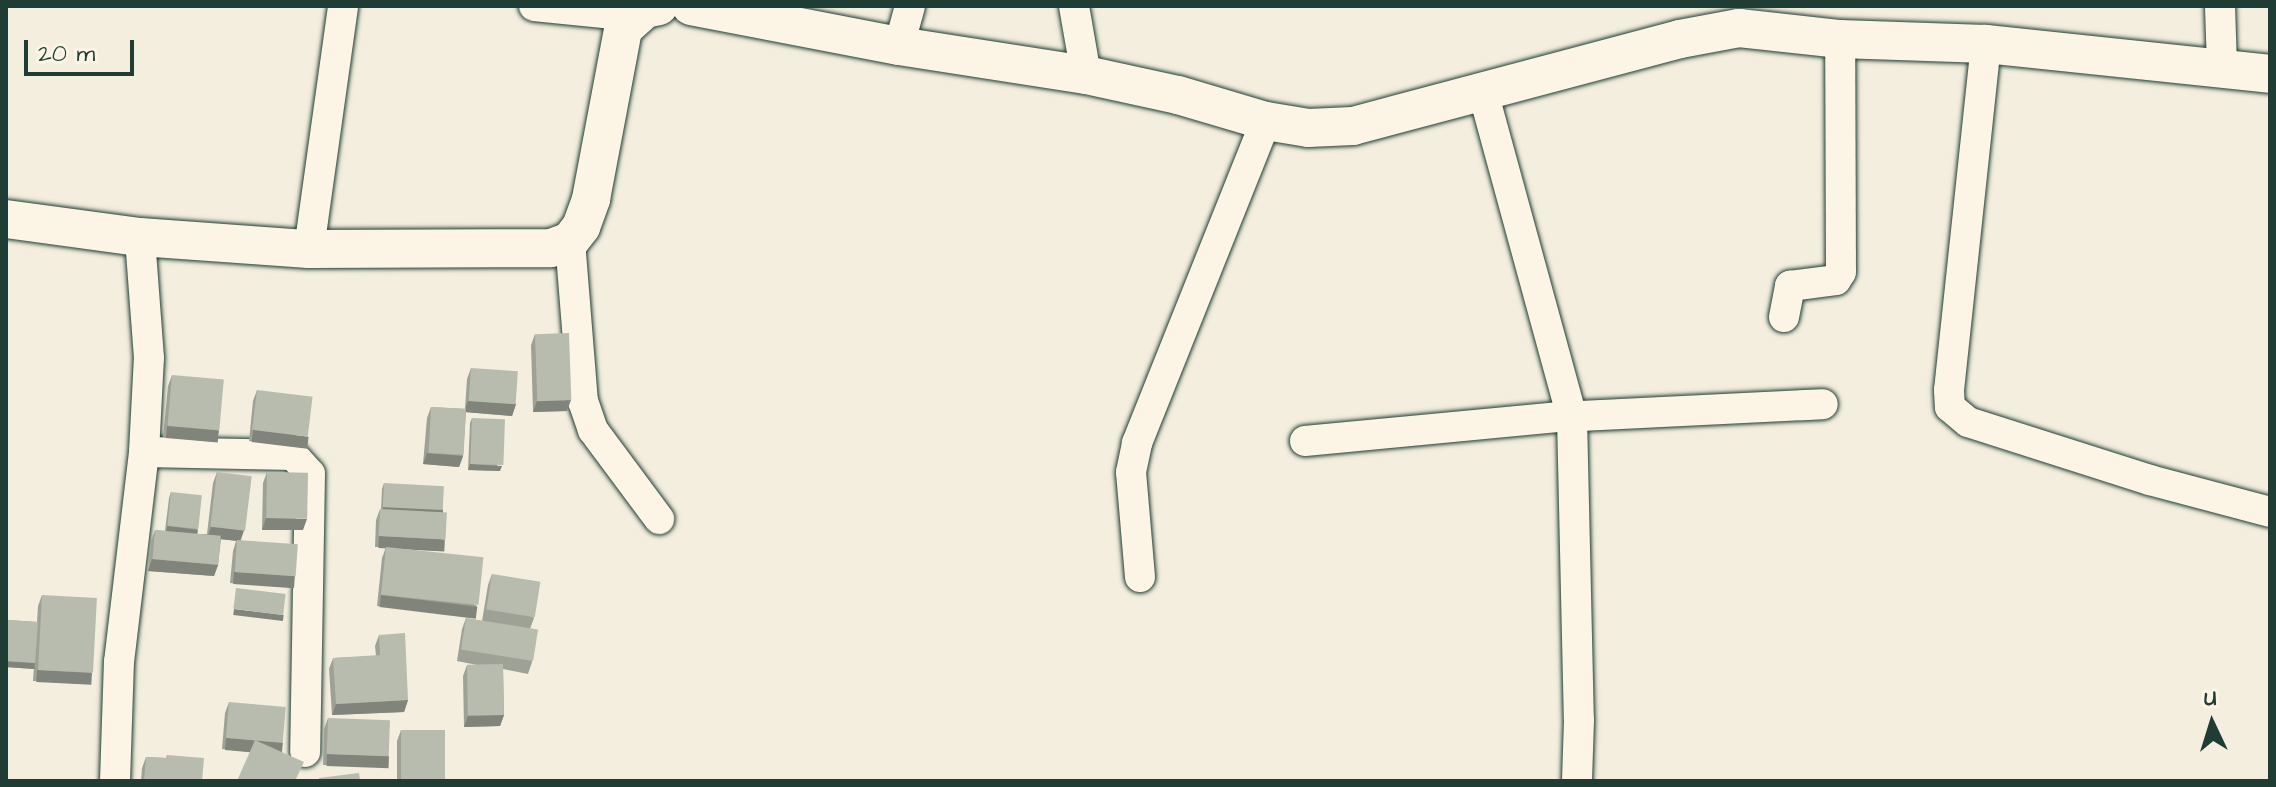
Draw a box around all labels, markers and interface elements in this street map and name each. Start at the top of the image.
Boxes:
scale bar [28,24,138,74]
text: 20 m [38,37,95,71]
north arrow [2172,683,2252,763]
text: U [2203,683,2218,714]

